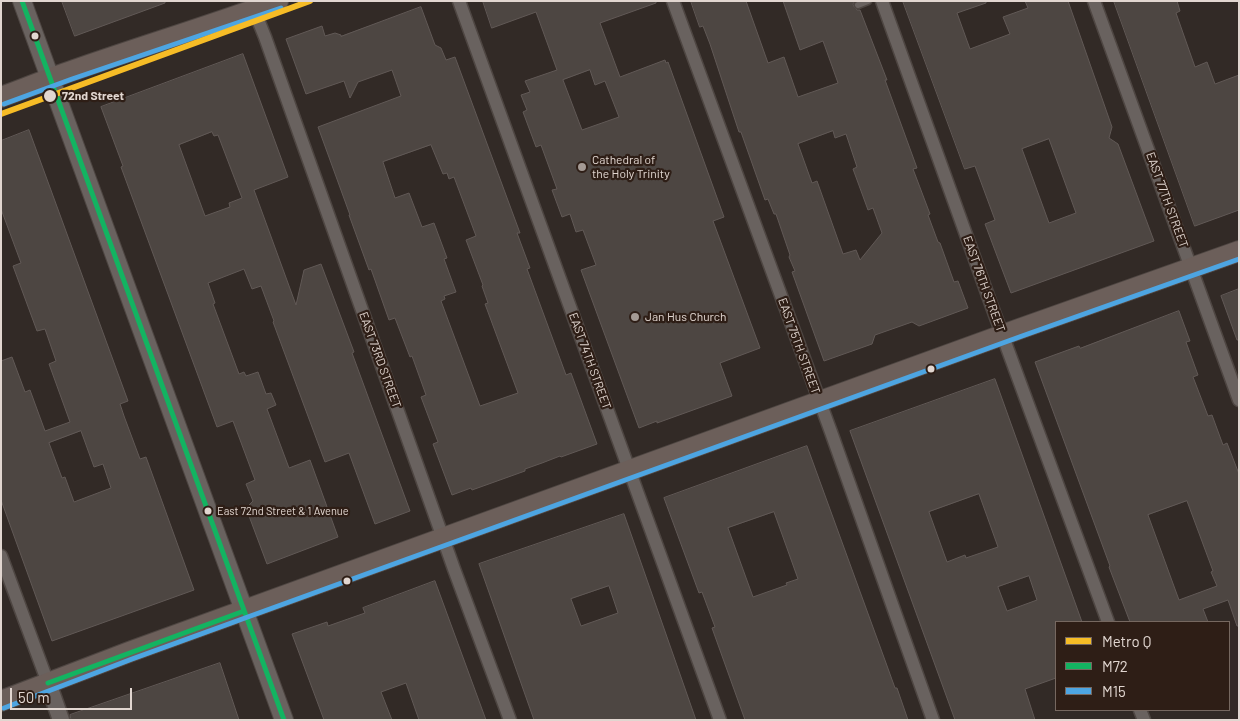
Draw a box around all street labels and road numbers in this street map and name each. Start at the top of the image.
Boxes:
street label: EAST 77TH STREET [1143,150,1191,250]
street label: EAST 76TH STREET [960,234,1008,334]
street label: EAST 75TH STREET [775,296,823,396]
street label: EAST 73RD STREET [356,310,404,410]
street label: EAST 74TH STREET [566,311,614,411]

